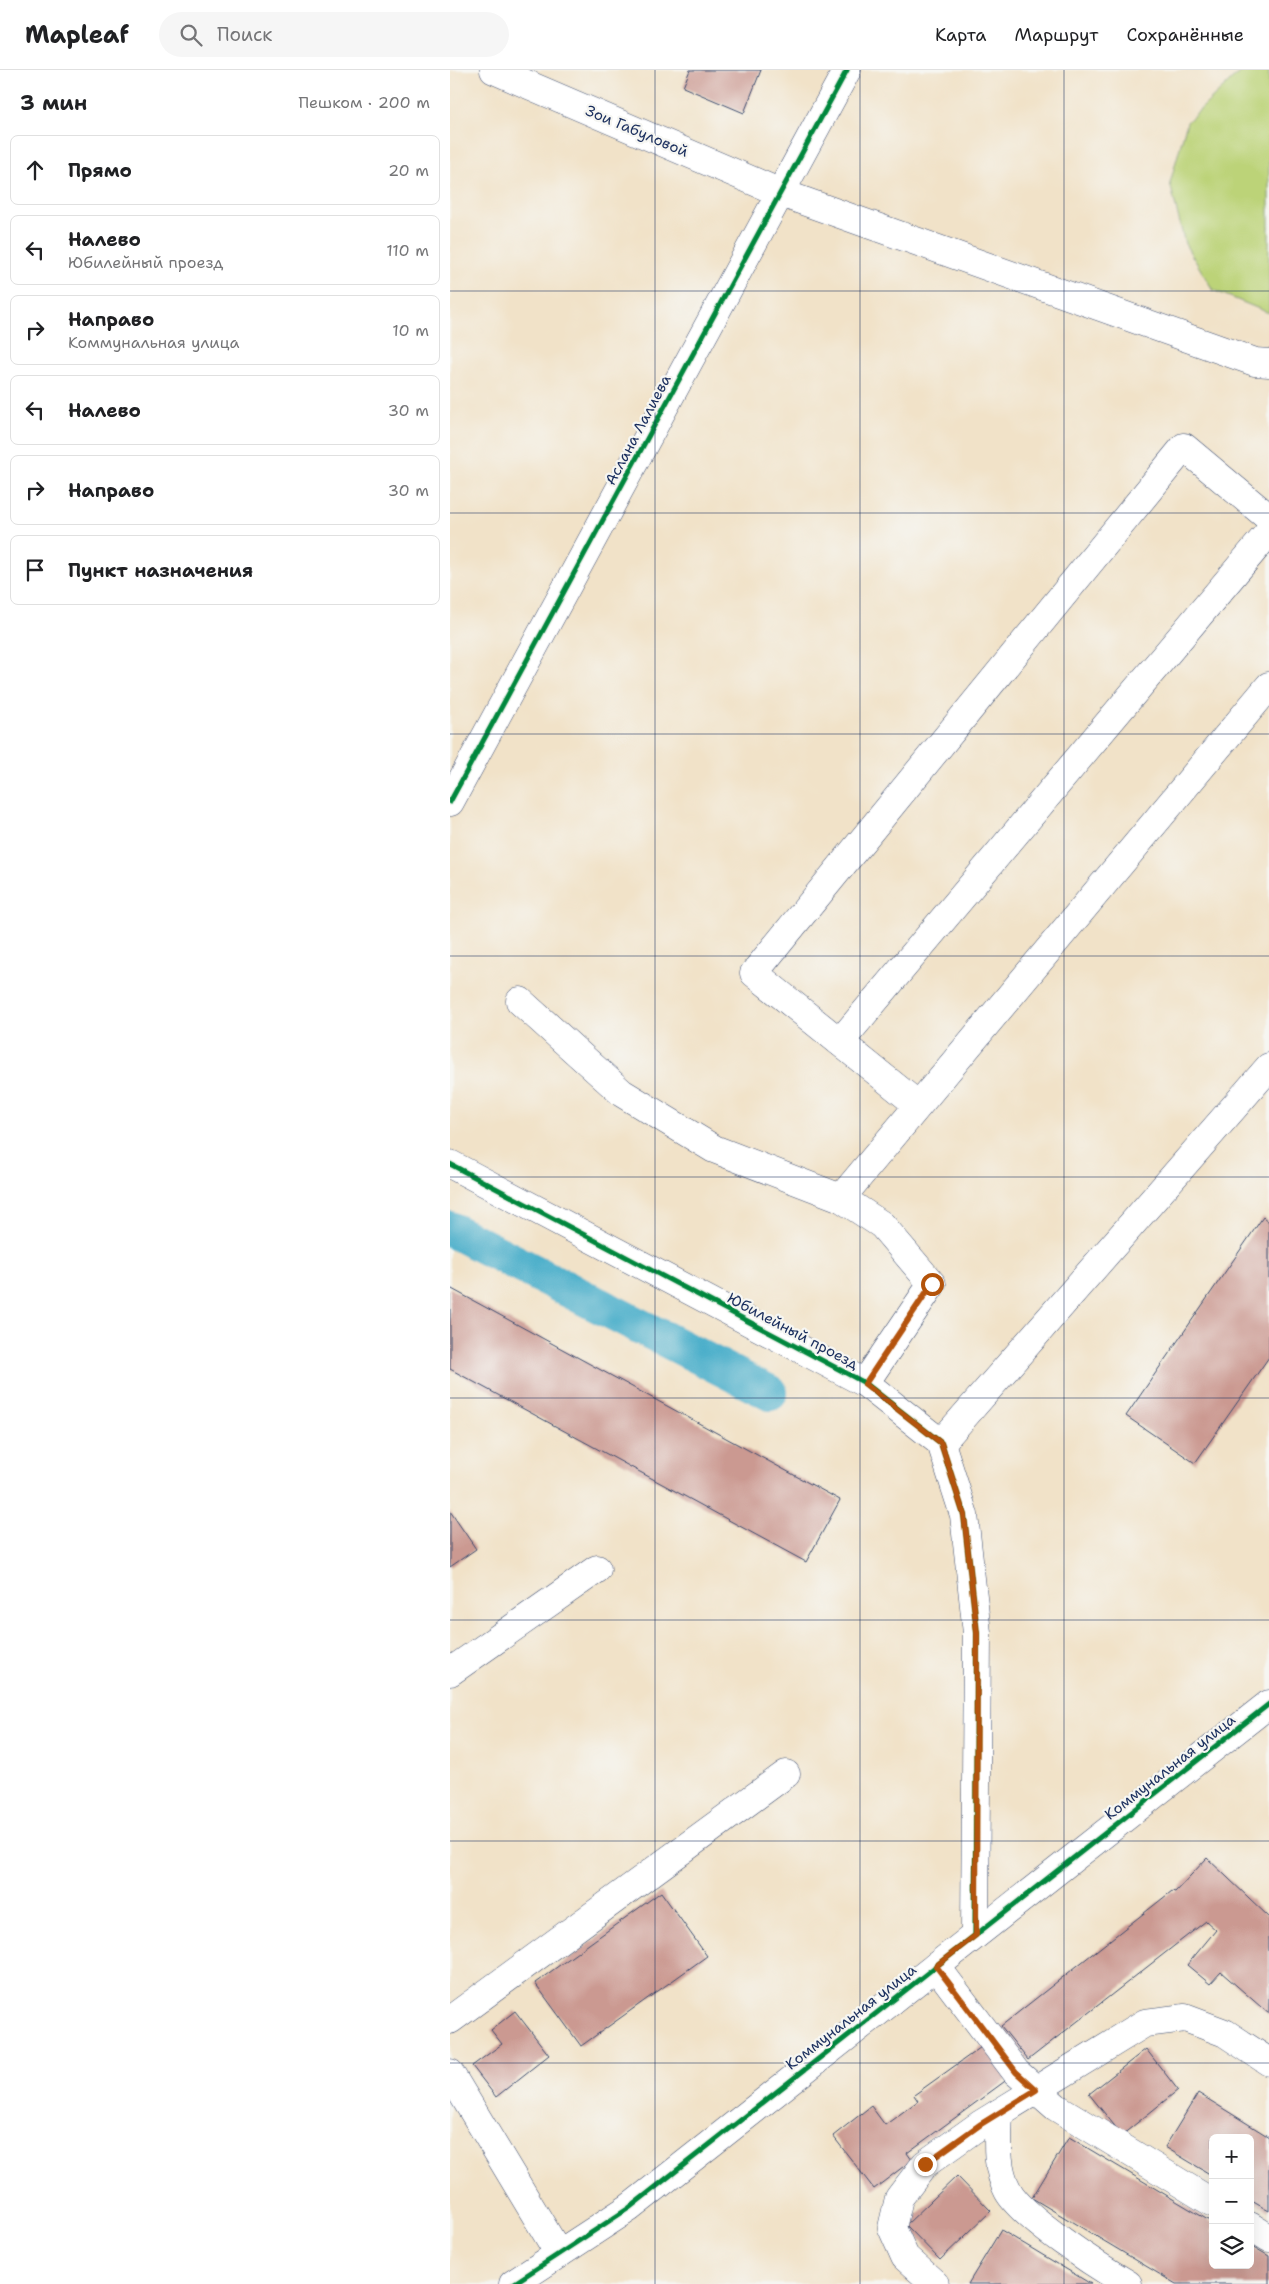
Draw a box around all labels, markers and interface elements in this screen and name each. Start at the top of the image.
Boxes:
search box [159,12,509,57]
text: Mapleaf [25,19,129,51]
icon: search [177,21,205,49]
text: Поиск [217,22,272,47]
text: Карта [935,23,986,47]
text: Маршрут [1014,23,1098,47]
text: Сохранённые [1126,23,1244,47]
text: 3 мин [20,89,87,117]
text: Пешком · 200 m [299,92,430,113]
street label: Зои Габуловой [583,100,692,162]
icon: ahead [21,156,49,184]
text: Прямо [68,158,132,183]
text: 20 m [388,160,429,181]
text: Налево [68,227,141,252]
icon: left [21,236,49,264]
text: 110 m [386,240,429,261]
text: Юбилейный проезд [68,252,223,273]
text: Направо [68,307,154,332]
icon: right [21,316,49,344]
text: 10 m [392,320,429,341]
text: Коммунальная улица [68,332,240,353]
street label: Аслана Лалиева [600,371,676,489]
icon: left [21,396,49,424]
text: Налево [68,398,141,423]
text: 30 m [388,400,429,421]
icon: right [21,476,49,504]
text: Направо [68,478,154,503]
text: 30 m [388,480,429,501]
icon: arrive [21,556,49,584]
text: Пункт назначения [68,558,253,583]
route start [921,1273,944,1296]
street label: Юбилейный проезд [724,1288,862,1374]
street label: Коммунальная улица [1100,1709,1240,1824]
street label: Коммунальная улица [781,1959,921,2074]
map controls [1209,2134,1254,2269]
button: + [1209,2134,1254,2179]
route end [914,2153,937,2176]
button: − [1209,2179,1254,2224]
button: layers [1209,2224,1254,2269]

